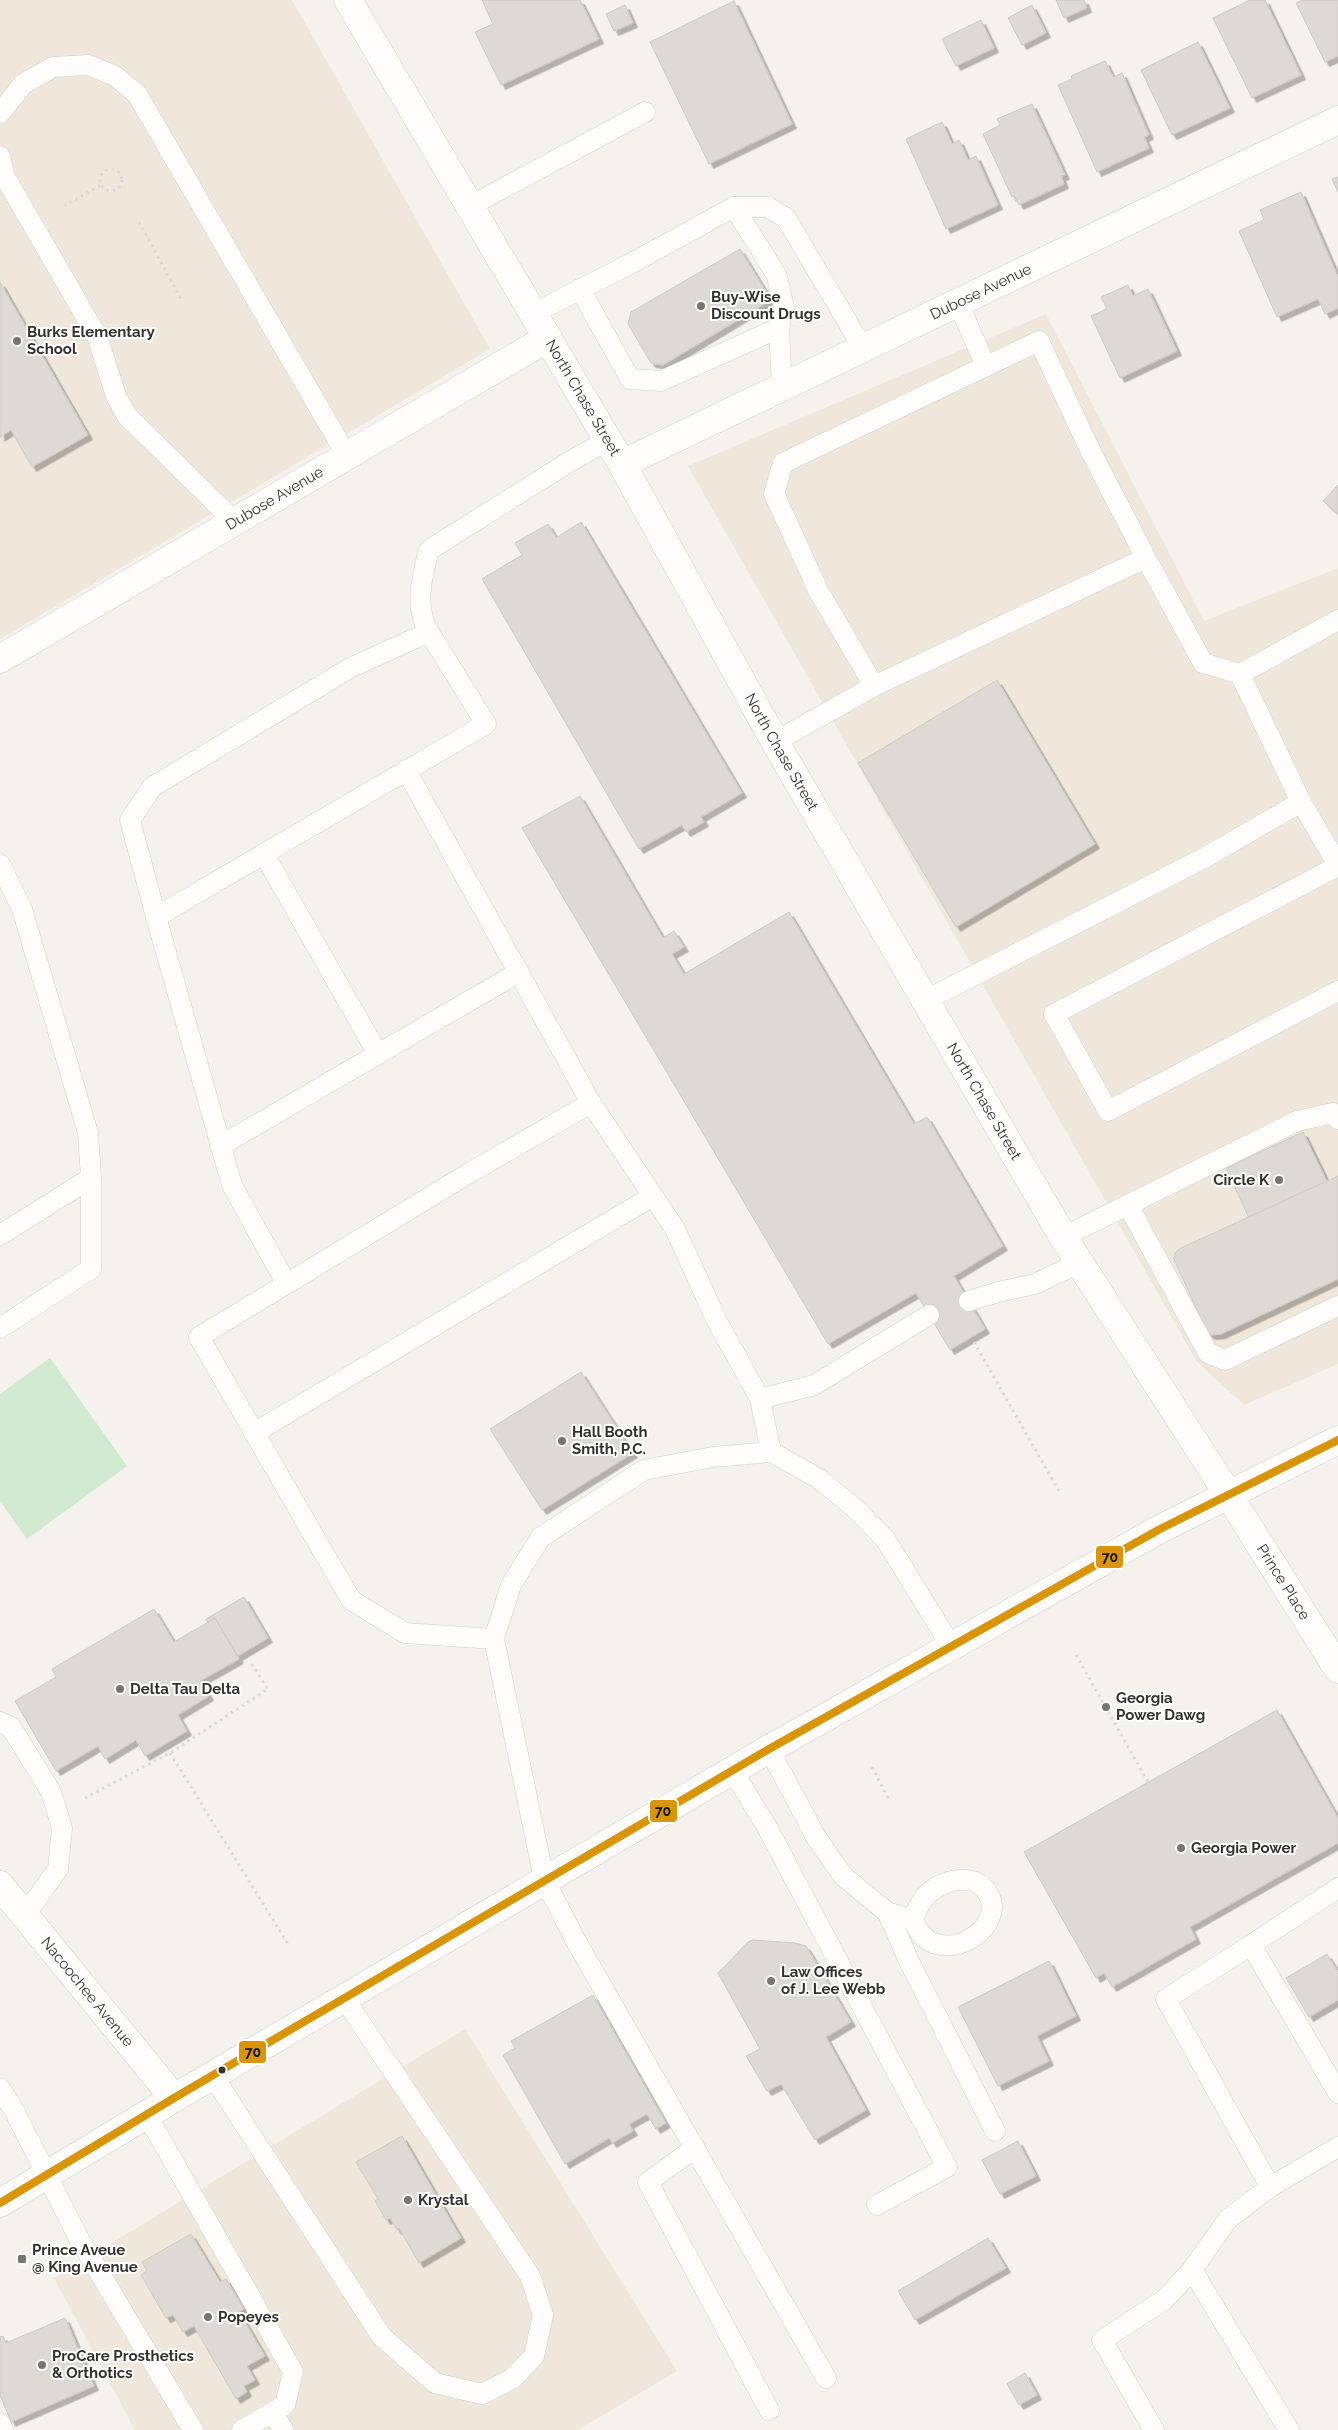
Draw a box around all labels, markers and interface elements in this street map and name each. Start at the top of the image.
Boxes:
street label: Dubose Avenue [927,260,1034,324]
place label: Buy-Wise Discount Drugs [711,288,821,323]
marker: Buy-Wise Discount Drugs [695,300,707,312]
place label: Burks Elementary School [27,323,155,358]
marker: Burks Elementary School [11,335,23,347]
street label: North Chase Street [542,336,624,459]
street label: Dubose Avenue [222,463,327,534]
street label: North Chase Street [741,690,822,814]
street label: North Chase Street [943,1040,1025,1163]
place label: Circle K [1213,1171,1270,1189]
marker: Circle K [1273,1174,1285,1186]
place label: Hall Booth Smith, P.C. [572,1423,647,1458]
marker: Hall Booth Smith, P.C. [556,1435,568,1447]
street label: Prince Place [1253,1541,1314,1623]
line badge: 70 [1095,1545,1124,1569]
text: 70 [1102,1549,1118,1565]
place label: Delta Tau Delta [130,1680,241,1698]
marker: Delta Tau Delta [114,1683,126,1695]
place label: Georgia Power Dawg [1116,1689,1205,1724]
marker: Georgia Power Dawg [1100,1701,1112,1713]
line badge: 70 [649,1799,678,1823]
text: 70 [655,1803,671,1819]
place label: Georgia Power [1191,1839,1297,1857]
marker: Georgia Power [1175,1842,1187,1854]
street label: Nacoochee Avenue [37,1933,138,2051]
place label: Law Offices of J. Lee Webb [781,1963,886,1998]
marker: Law Offices of J. Lee Webb [765,1975,777,1987]
line badge: 70 [238,2040,267,2064]
text: 70 [245,2044,261,2060]
unlabelled marker [217,2065,227,2075]
place label: Krystal [418,2191,469,2209]
marker: Krystal [402,2194,414,2206]
place label: Prince Aveue @ King Avenue [32,2241,138,2276]
marker: Prince Aveue @ King Avenue [16,2253,28,2265]
place label: Popeyes [218,2308,279,2326]
marker: Popeyes [202,2311,214,2323]
place label: ProCare Prosthetics & Orthotics [52,2347,194,2382]
marker: ProCare Prosthetics & Orthotics [36,2359,48,2371]

